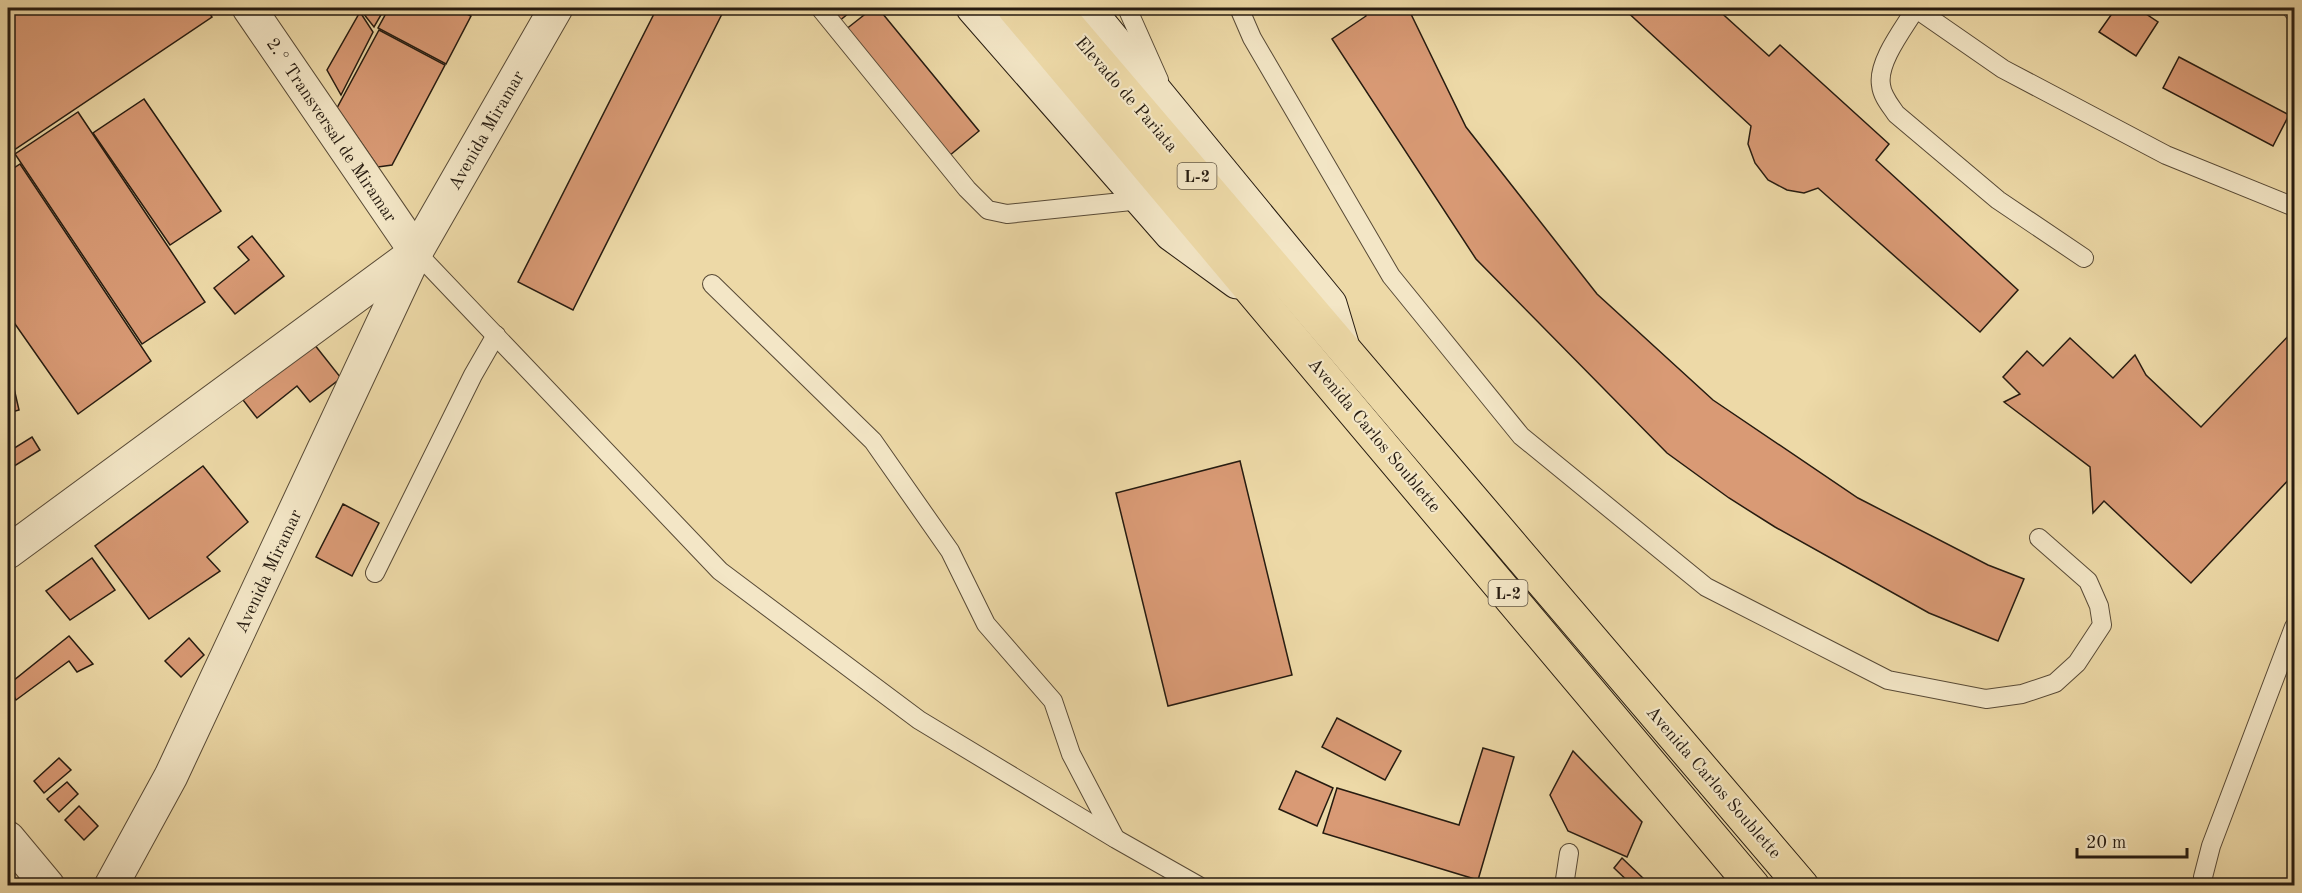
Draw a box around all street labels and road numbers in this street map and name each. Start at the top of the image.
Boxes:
street label: Elevado de Pariata [1072,34,1181,156]
street label: 2.° Transversal de Miramar [263,35,400,226]
street label: Avenida Miramar [446,67,529,193]
road number: L-2 [1178,163,1216,189]
street label: Avenida Carlos Soublette [1305,355,1444,516]
street label: Avenida Miramar [232,506,306,636]
road number: L-2 [1488,580,1528,606]
street label: Avenida Carlos Soublette [1642,703,1784,862]

